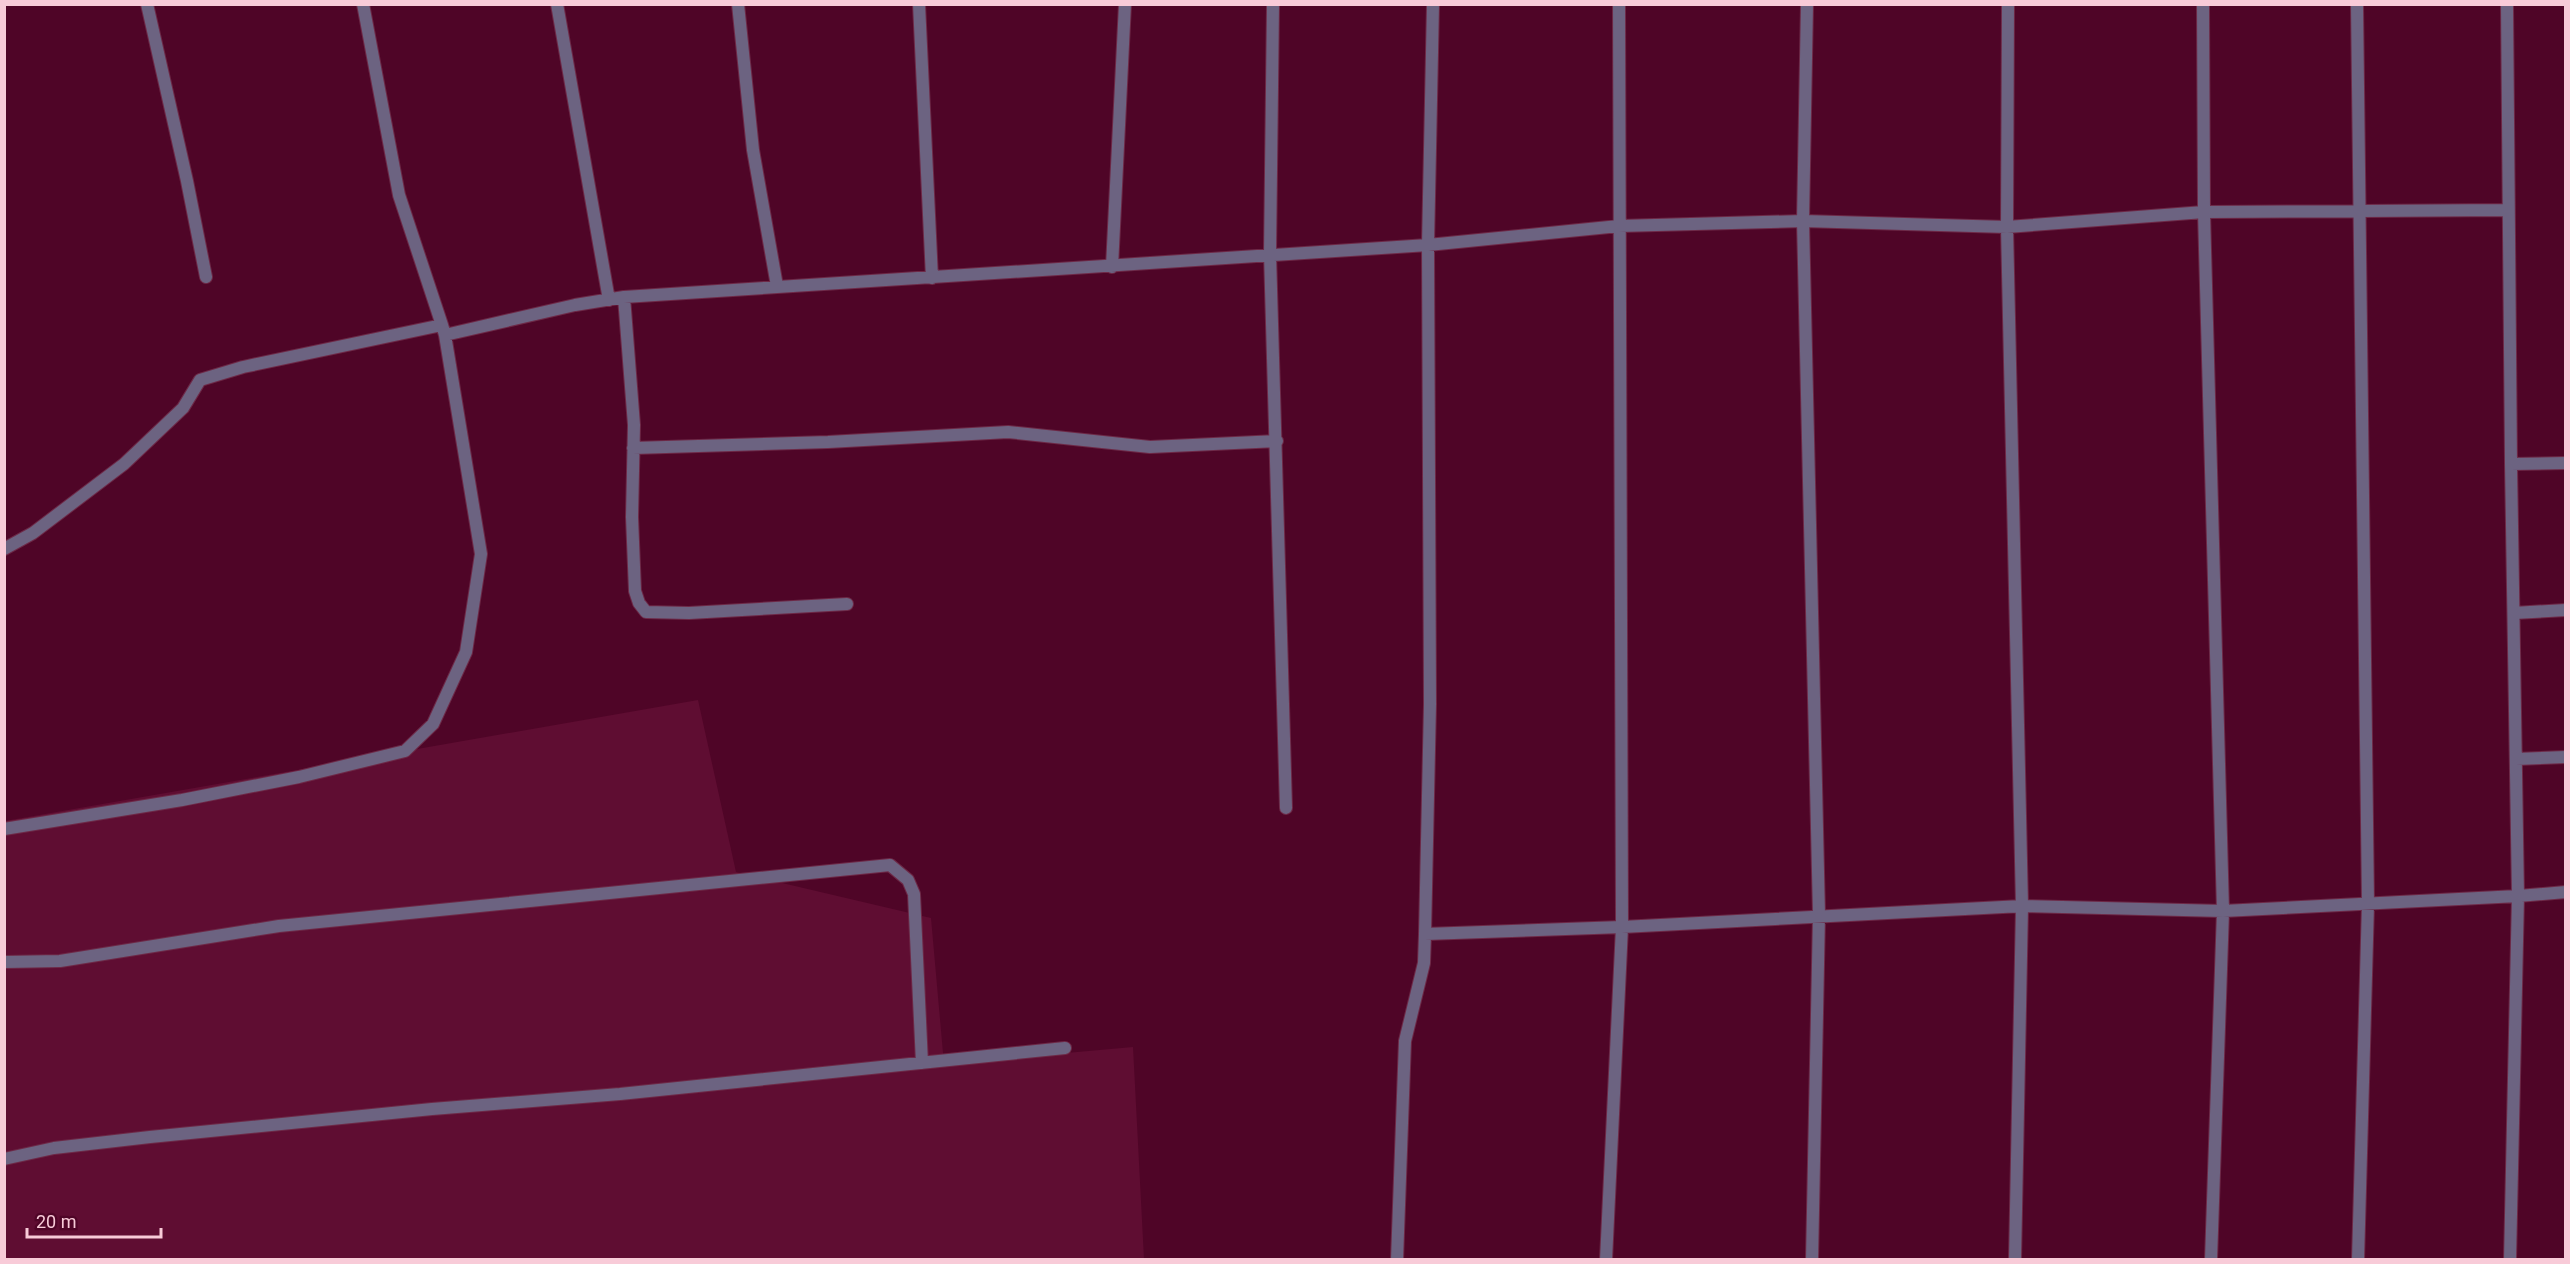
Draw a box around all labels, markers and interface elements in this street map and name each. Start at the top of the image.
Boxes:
scale bar [27,1201,160,1239]
text: 20 m [36,1211,76,1232]

